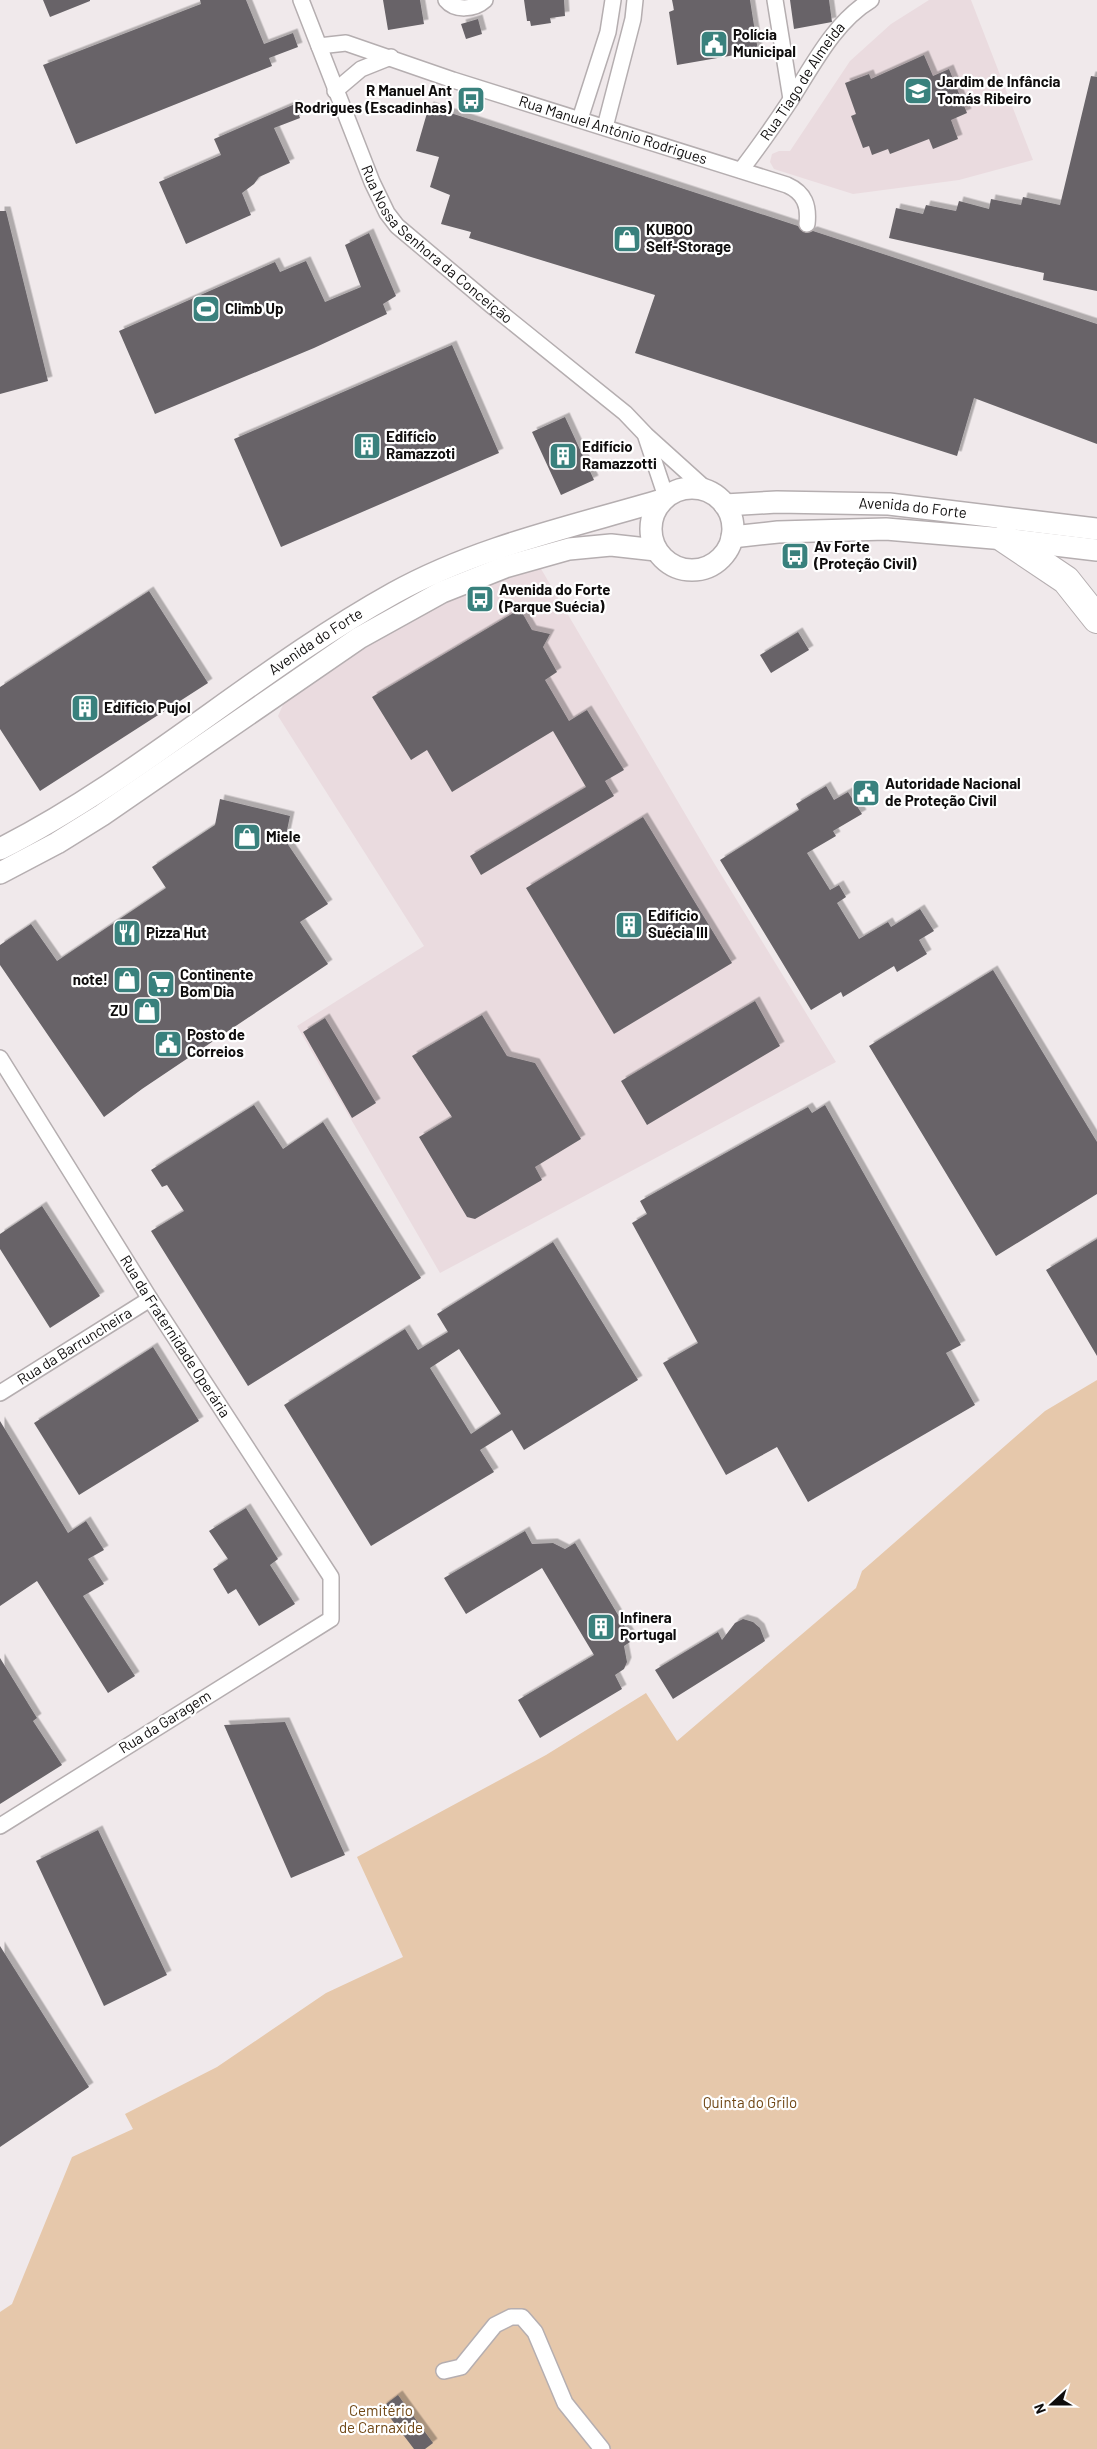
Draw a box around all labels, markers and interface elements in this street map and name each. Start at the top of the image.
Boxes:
street label: Rua Tiago de Almeida [756,18,848,144]
place label: Polícia Municipal [733,25,796,60]
public building icon: Polícia Municipal [699,29,729,59]
place label: Jardim de Infância Tomás Ribeiro [937,72,1061,107]
school or university icon: Jardim de Infância Tomás Ribeiro [903,76,933,106]
place label: R Manuel Ant Rodrigues (Escadinhas) [295,81,453,116]
bus stop icon: R Manuel Ant Rodrigues (Escadinhas) [456,85,486,115]
street label: Rua Manuel António Rodrigues [517,91,710,167]
street label: Rua Nossa Senhora da Conceição [358,162,517,327]
place label: KUBOO Self-Storage [646,220,731,255]
shop icon: KUBOO Self-Storage [612,224,642,254]
sports icon: Climb Up [191,294,221,324]
place label: Climb Up [225,299,284,317]
place label: Edifício Ramazzoti [386,427,455,462]
building icon: Edifício Ramazzoti [352,431,382,461]
place label: Edifício Ramazzotti [582,437,657,472]
building icon: Edifício Ramazzotti [548,441,578,471]
street label: Avenida do Forte [858,493,968,521]
place label: Av Forte (Proteção Civil) [813,537,917,572]
bus stop icon: Av Forte (Proteção Civil) [780,541,810,571]
place label: Avenida do Forte (Parque Suécia) [498,580,611,615]
bus stop icon: Avenida do Forte (Parque Suécia) [465,584,495,614]
street label: Avenida do Forte [265,603,365,678]
building icon: Edifício Pujol [70,693,100,723]
place label: Edifício Pujol [104,698,191,716]
place label: Autoridade Nacional de Proteção Civil [885,774,1021,809]
public building icon: Autoridade Nacional de Proteção Civil [851,778,881,808]
shop icon: Miele [232,822,262,852]
place label: Miele [266,827,301,845]
place label: Edifício Suécia III [648,906,708,941]
building icon: Edifício Suécia III [614,910,644,940]
restaurant icon: Pizza Hut [112,918,142,948]
place label: Pizza Hut [146,923,207,941]
shop icon: note! [112,965,142,995]
place label: Continente Bom Dia [180,965,254,1000]
supermarket icon: Continente Bom Dia [146,969,176,999]
place label: note! [73,970,108,988]
shop icon: ZU [132,996,162,1026]
place label: ZU [110,1001,128,1019]
place label: Posto de Correios [187,1025,245,1060]
public building icon: Posto de Correios [153,1029,183,1059]
street label: Rua da Fraternidade Operária [117,1252,235,1421]
street label: Rua da Barruncheira [14,1303,135,1388]
place label: Infinera Portugal [620,1608,677,1643]
building icon: Infinera Portugal [586,1612,616,1642]
street label: Rua da Garagem [115,1686,214,1757]
park label: Quinta do Grilo [703,2093,797,2111]
north arrow [1027,2379,1077,2429]
park label: Cemitério de Carnaxide [339,2401,423,2436]
text: N [1030,2401,1049,2416]

